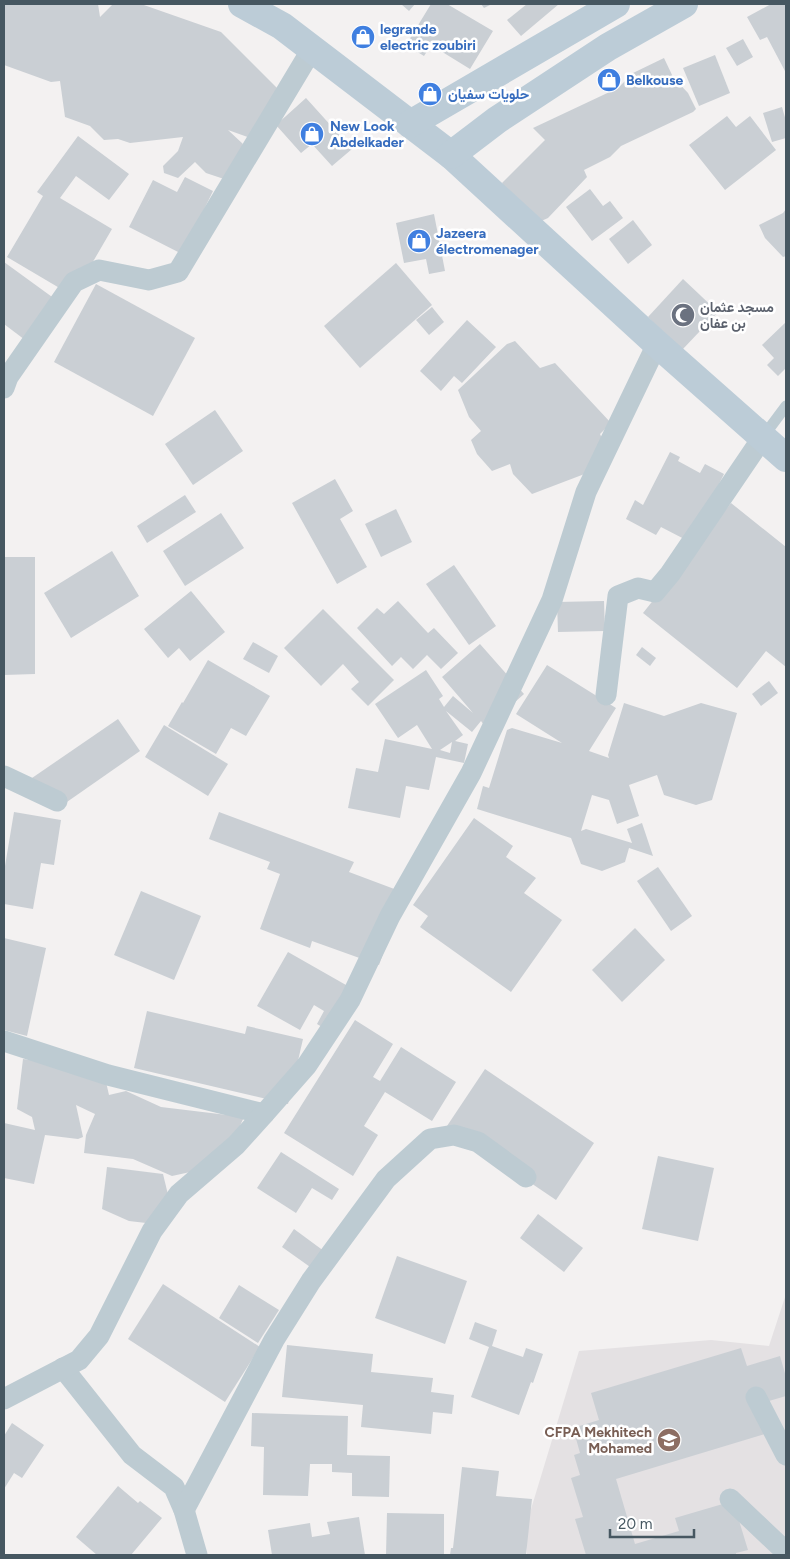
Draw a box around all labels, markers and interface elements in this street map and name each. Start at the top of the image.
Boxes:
place label: legrande electric zoubiri [380,21,476,54]
shop icon: legrande electric zoubiri [350,24,376,50]
shop icon: Belkouse [596,67,622,93]
place label: Belkouse [626,72,684,89]
shop icon: حلويات سفيان [417,81,443,107]
place label: حلويات سفيان [448,86,530,103]
place label: New Look Abdelkader [330,118,405,151]
shop icon: New Look Abdelkader [299,121,325,147]
place label: Jazeera électromenager [436,225,539,258]
shop icon: Jazeera électromenager [406,228,432,254]
place label: مسجد عثمان بن عفان [700,299,774,332]
mosque icon: مسجد عثمان بن عفان [670,302,696,328]
place label: CFPA Mekhitech Mohamed [545,1424,652,1457]
school or university icon: CFPA Mekhitech Mohamed [656,1427,682,1453]
scale bar [610,1506,694,1538]
text: 20 m [618,1515,652,1533]

